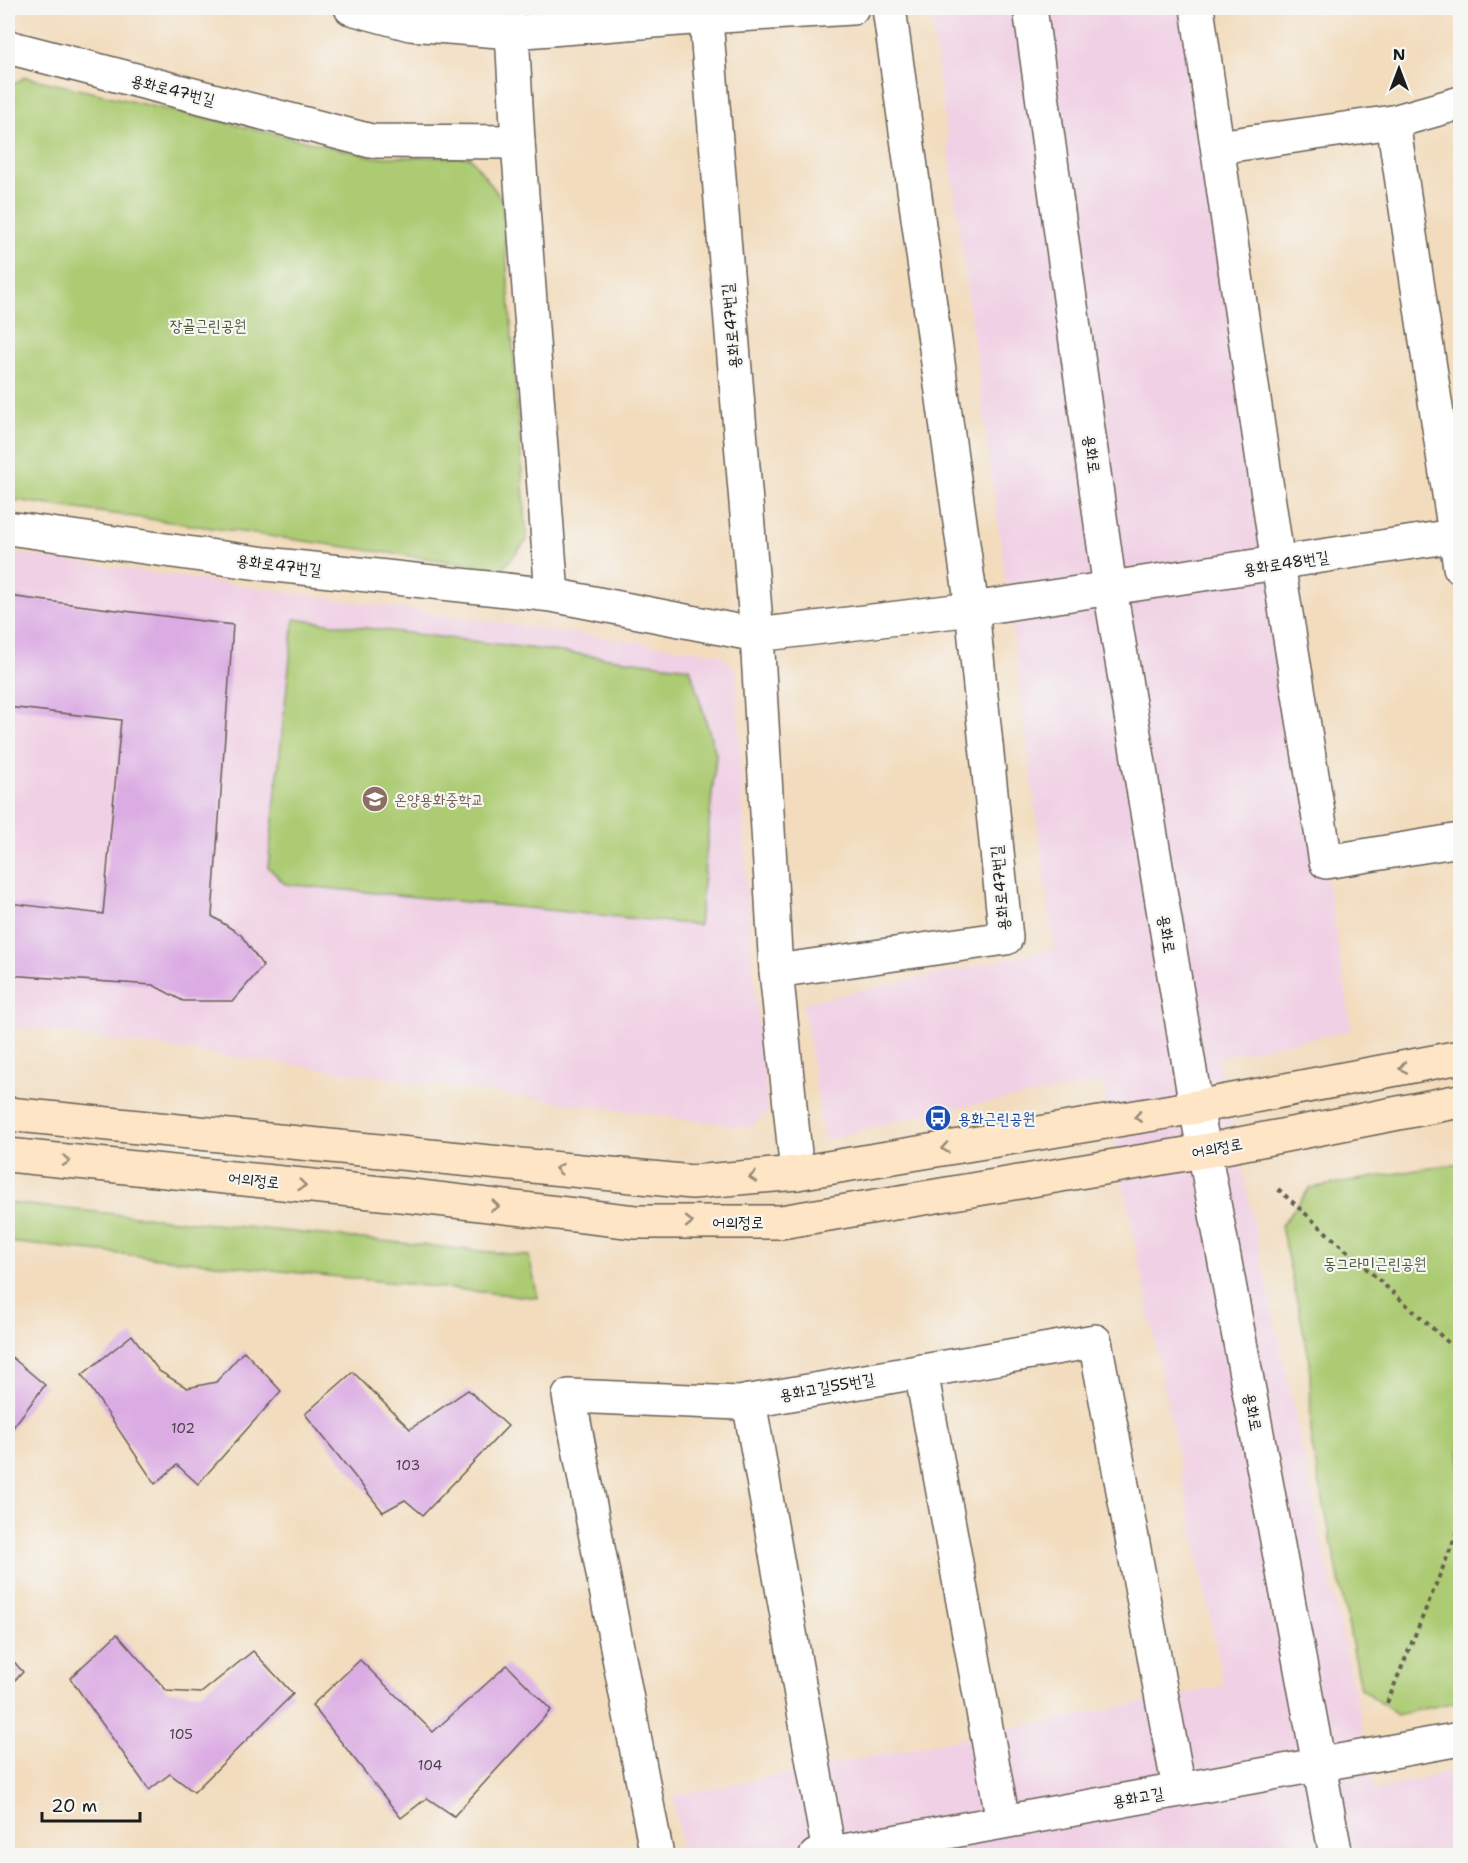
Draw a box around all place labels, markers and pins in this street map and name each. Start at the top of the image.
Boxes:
school or university icon: 온양용화중학교 [360,784,390,814]
place label: 온양용화중학교 [394,789,484,810]
bus stop icon: 용화근린공원 [923,1103,953,1133]
place label: 용화근린공원 [958,1108,1035,1129]

